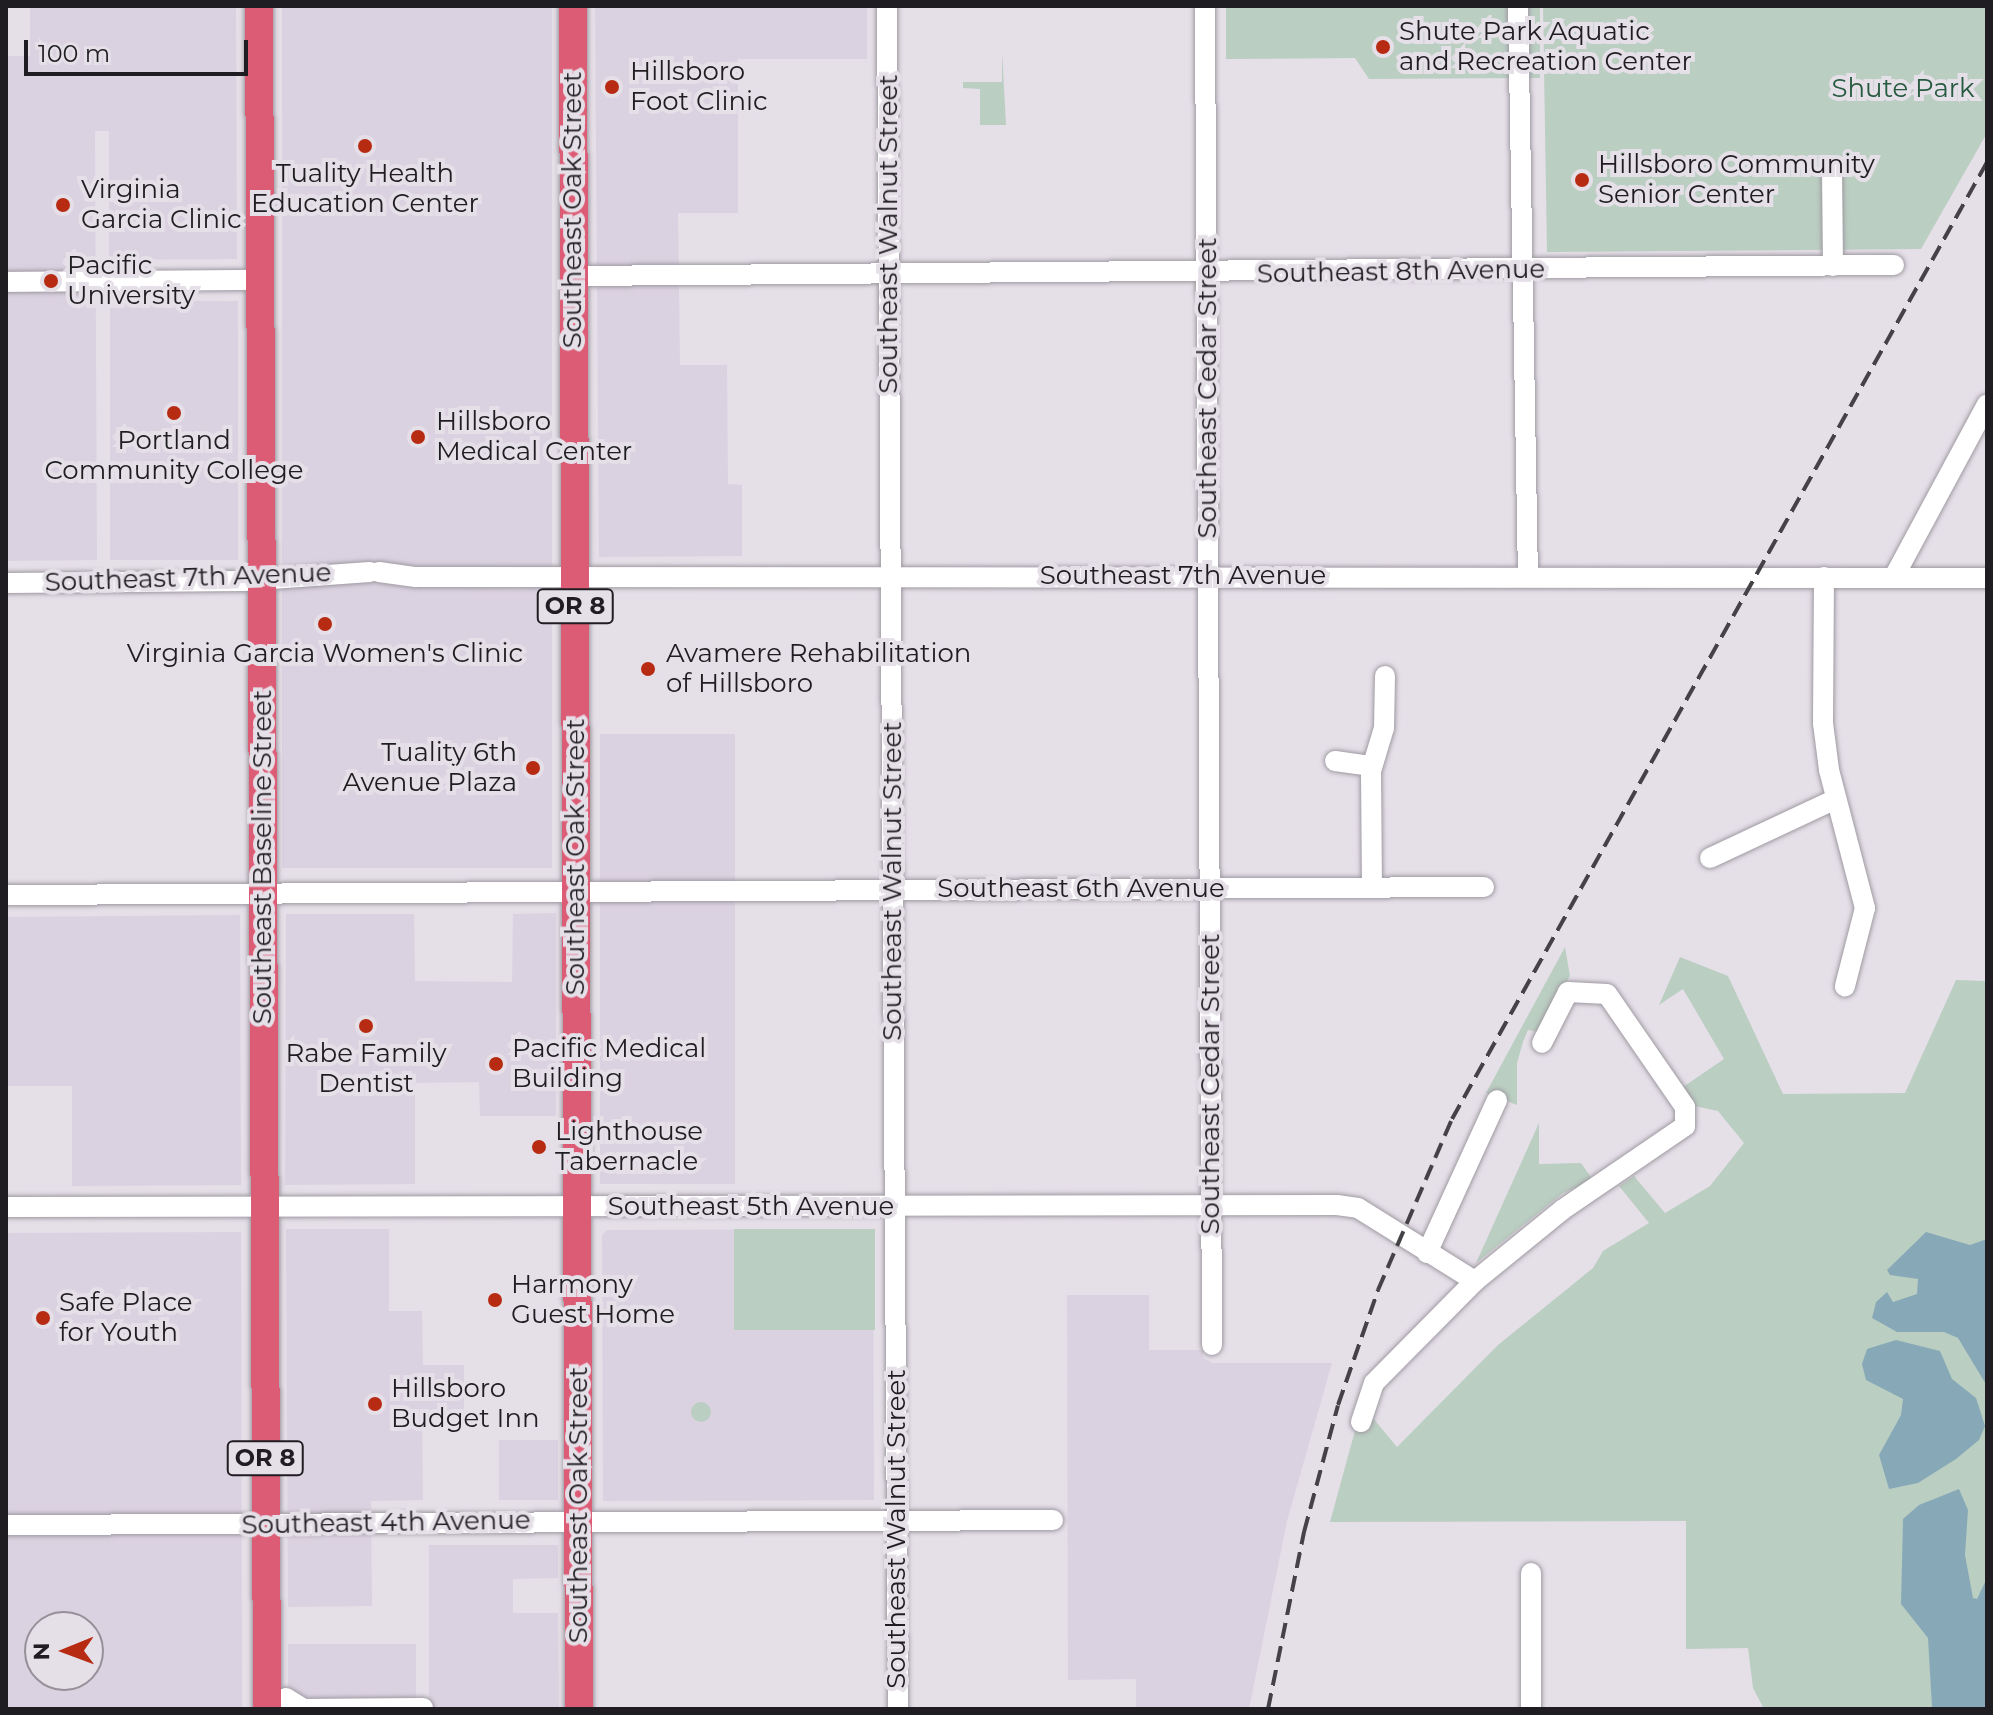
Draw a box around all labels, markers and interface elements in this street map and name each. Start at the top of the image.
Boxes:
place label: Shute Park Aquatic and Recreation Center [1399,16,1692,78]
scale bar [28,24,252,74]
marker: Shute Park Aquatic and Recreation Center [1374,38,1392,56]
text: 100 m [38,39,110,68]
place label: Hillsboro Foot Clinic [630,56,768,118]
street label: Southeast Oak Street [557,72,589,348]
park label: Shute Park [1831,73,1975,105]
street label: Southeast Walnut Street [873,74,905,394]
marker: Hillsboro Foot Clinic [601,76,623,98]
marker: Tuality Health Education Center [356,137,374,155]
place label: Hillsboro Community Senior Center [1598,149,1875,210]
place label: Tuality Health Education Center [251,158,479,220]
marker: Hillsboro Community Senior Center [1573,171,1591,189]
place label: Virginia Garcia Clinic [81,174,242,236]
marker: Virginia Garcia Clinic [52,194,74,216]
street label: Southeast Cedar Street [1192,238,1224,538]
place label: Pacific University [67,250,195,312]
street label: Southeast 8th Avenue [1257,254,1545,290]
marker: Pacific University [42,272,60,290]
marker: Portland Community College [165,404,183,422]
place label: Hillsboro Medical Center [436,406,632,468]
place label: Portland Community College [44,425,304,486]
marker: Hillsboro Medical Center [407,426,429,448]
street label: Southeast 7th Avenue [44,557,332,599]
street label: Southeast 7th Avenue [1040,560,1326,592]
road number: OR 8 [535,586,615,626]
marker: Virginia Garcia Women's Clinic [314,613,336,635]
place label: Virginia Garcia Women's Clinic [127,638,523,670]
place label: Avamere Rehabilitation of Hillsboro [666,638,971,700]
marker: Avamere Rehabilitation of Hillsboro [637,658,659,680]
street label: Southeast Baseline Street [247,690,279,1024]
street label: Southeast Oak Street [560,719,592,995]
street label: Southeast Walnut Street [877,721,909,1041]
place label: Tuality 6th Avenue Plaza [342,737,517,798]
marker: Tuality 6th Avenue Plaza [524,759,542,777]
street label: Southeast 6th Avenue [937,873,1225,905]
street label: Southeast Cedar Street [1195,934,1227,1234]
marker: Rabe Family Dentist [357,1017,375,1035]
place label: Pacific Medical Building [512,1033,706,1094]
place label: Rabe Family Dentist [286,1038,446,1100]
marker: Pacific Medical Building [487,1055,505,1073]
place label: Lighthouse Tabernacle [555,1116,703,1178]
marker: Lighthouse Tabernacle [530,1138,548,1156]
street label: Southeast 5th Avenue [608,1191,894,1223]
place label: Harmony Guest Home [511,1269,675,1330]
place label: Safe Place for Youth [59,1287,193,1348]
marker: Harmony Guest Home [486,1291,504,1309]
marker: Safe Place for Youth [34,1309,52,1327]
street label: Southeast Oak Street [563,1367,595,1643]
street label: Southeast Walnut Street [881,1369,913,1689]
place label: Hillsboro Budget Inn [391,1373,540,1434]
marker: Hillsboro Budget Inn [366,1395,384,1413]
road number: OR 8 [225,1438,305,1478]
street label: Southeast 4th Avenue [241,1505,531,1541]
north arrow [24,1611,104,1691]
text: N [28,1642,55,1661]

